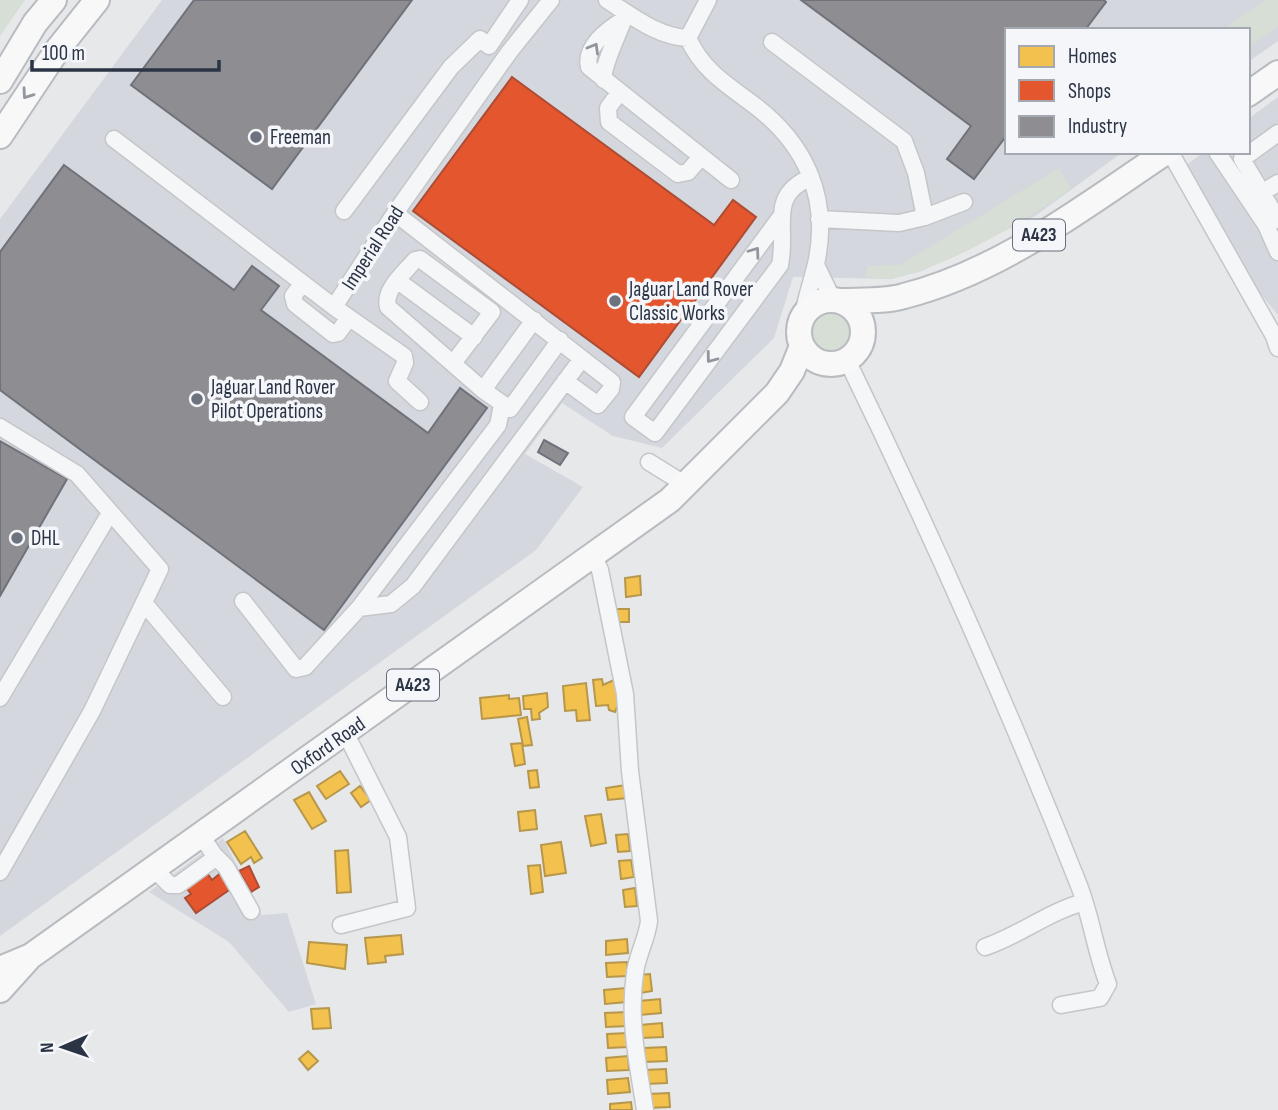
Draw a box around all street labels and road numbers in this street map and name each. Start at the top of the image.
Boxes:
street label: Imperial Road [337,201,409,295]
road number: A423 [1013,219,1065,250]
road number: A423 [387,670,439,700]
street label: Oxford Road [286,711,370,781]

